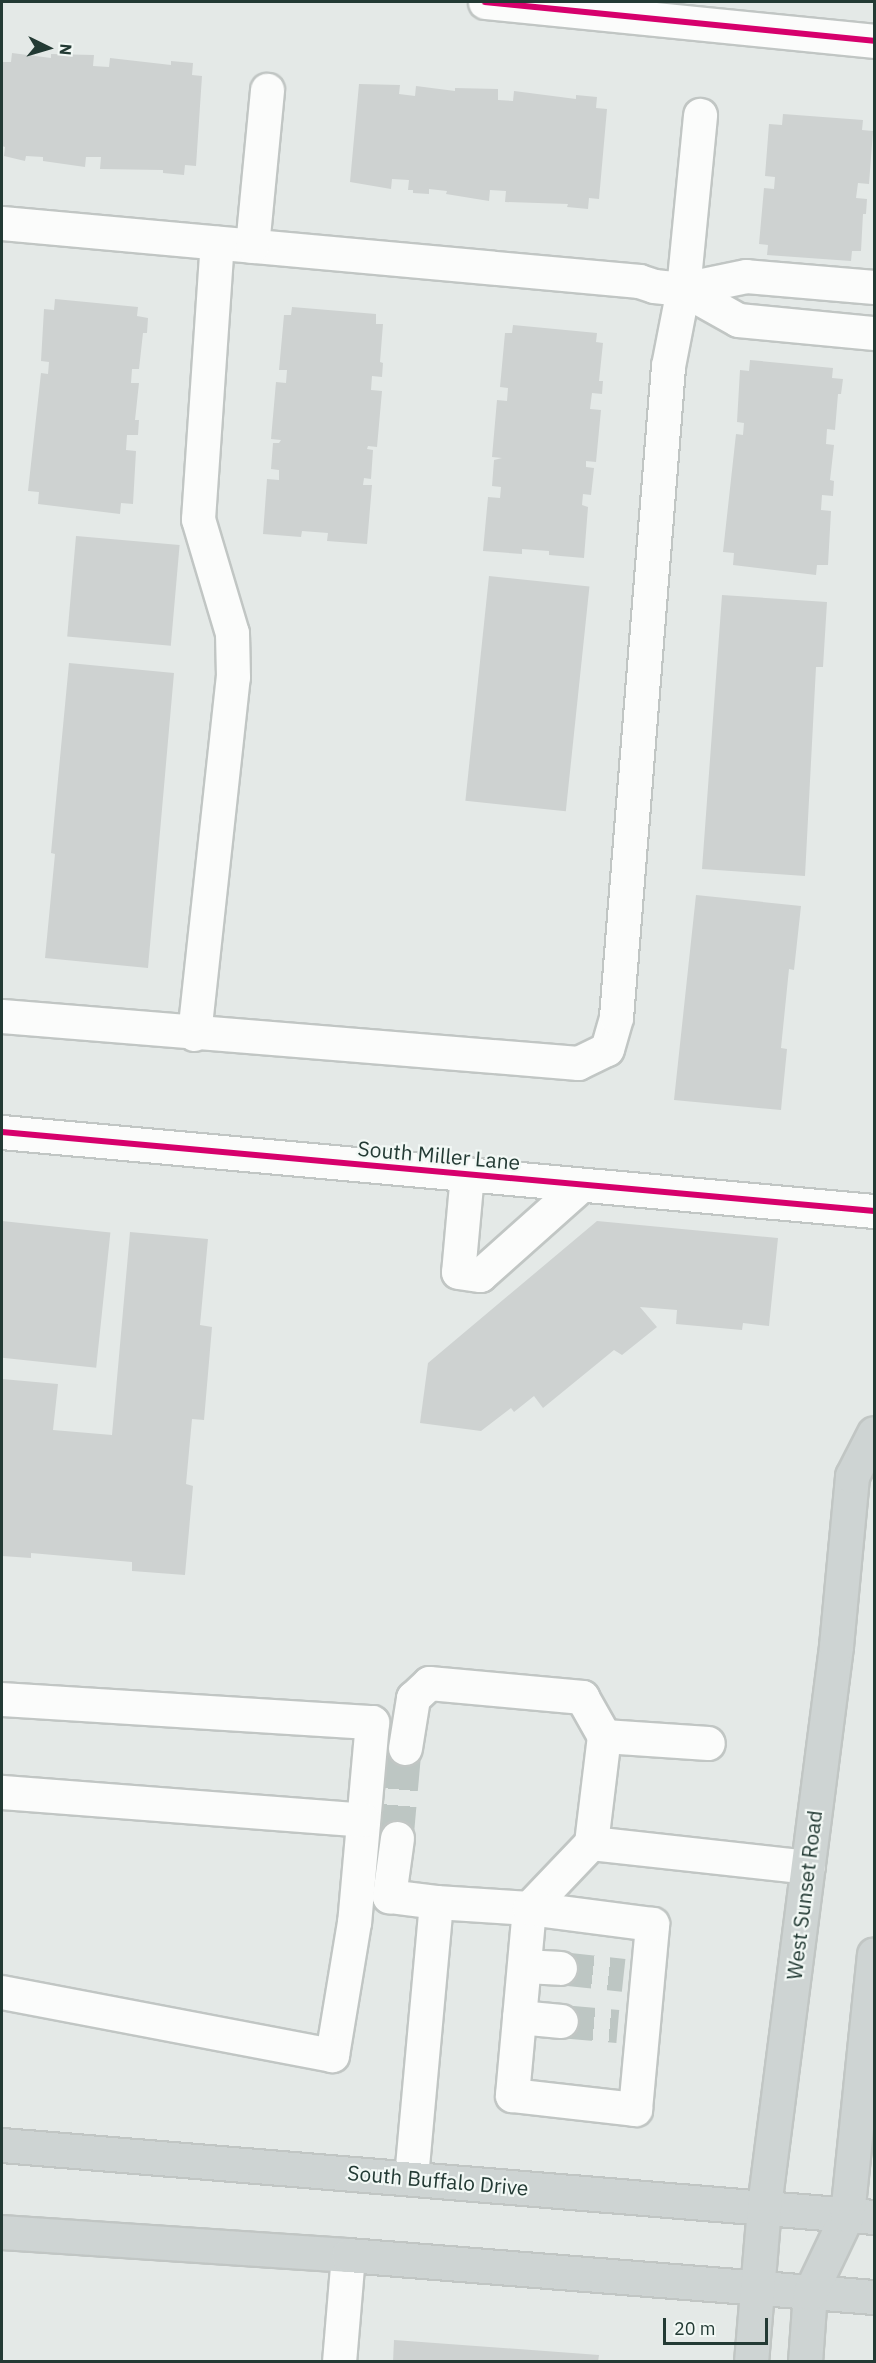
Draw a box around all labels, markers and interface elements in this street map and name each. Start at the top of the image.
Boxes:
north arrow [18,18,78,78]
text: N [55,43,76,56]
street label: South Miller Lane [357,1135,521,1175]
street label: West Sunset Road [781,1809,827,1981]
street label: South Buffalo Drive [346,2160,530,2200]
scale bar [666,2306,771,2344]
text: 20 m [674,2317,716,2340]

